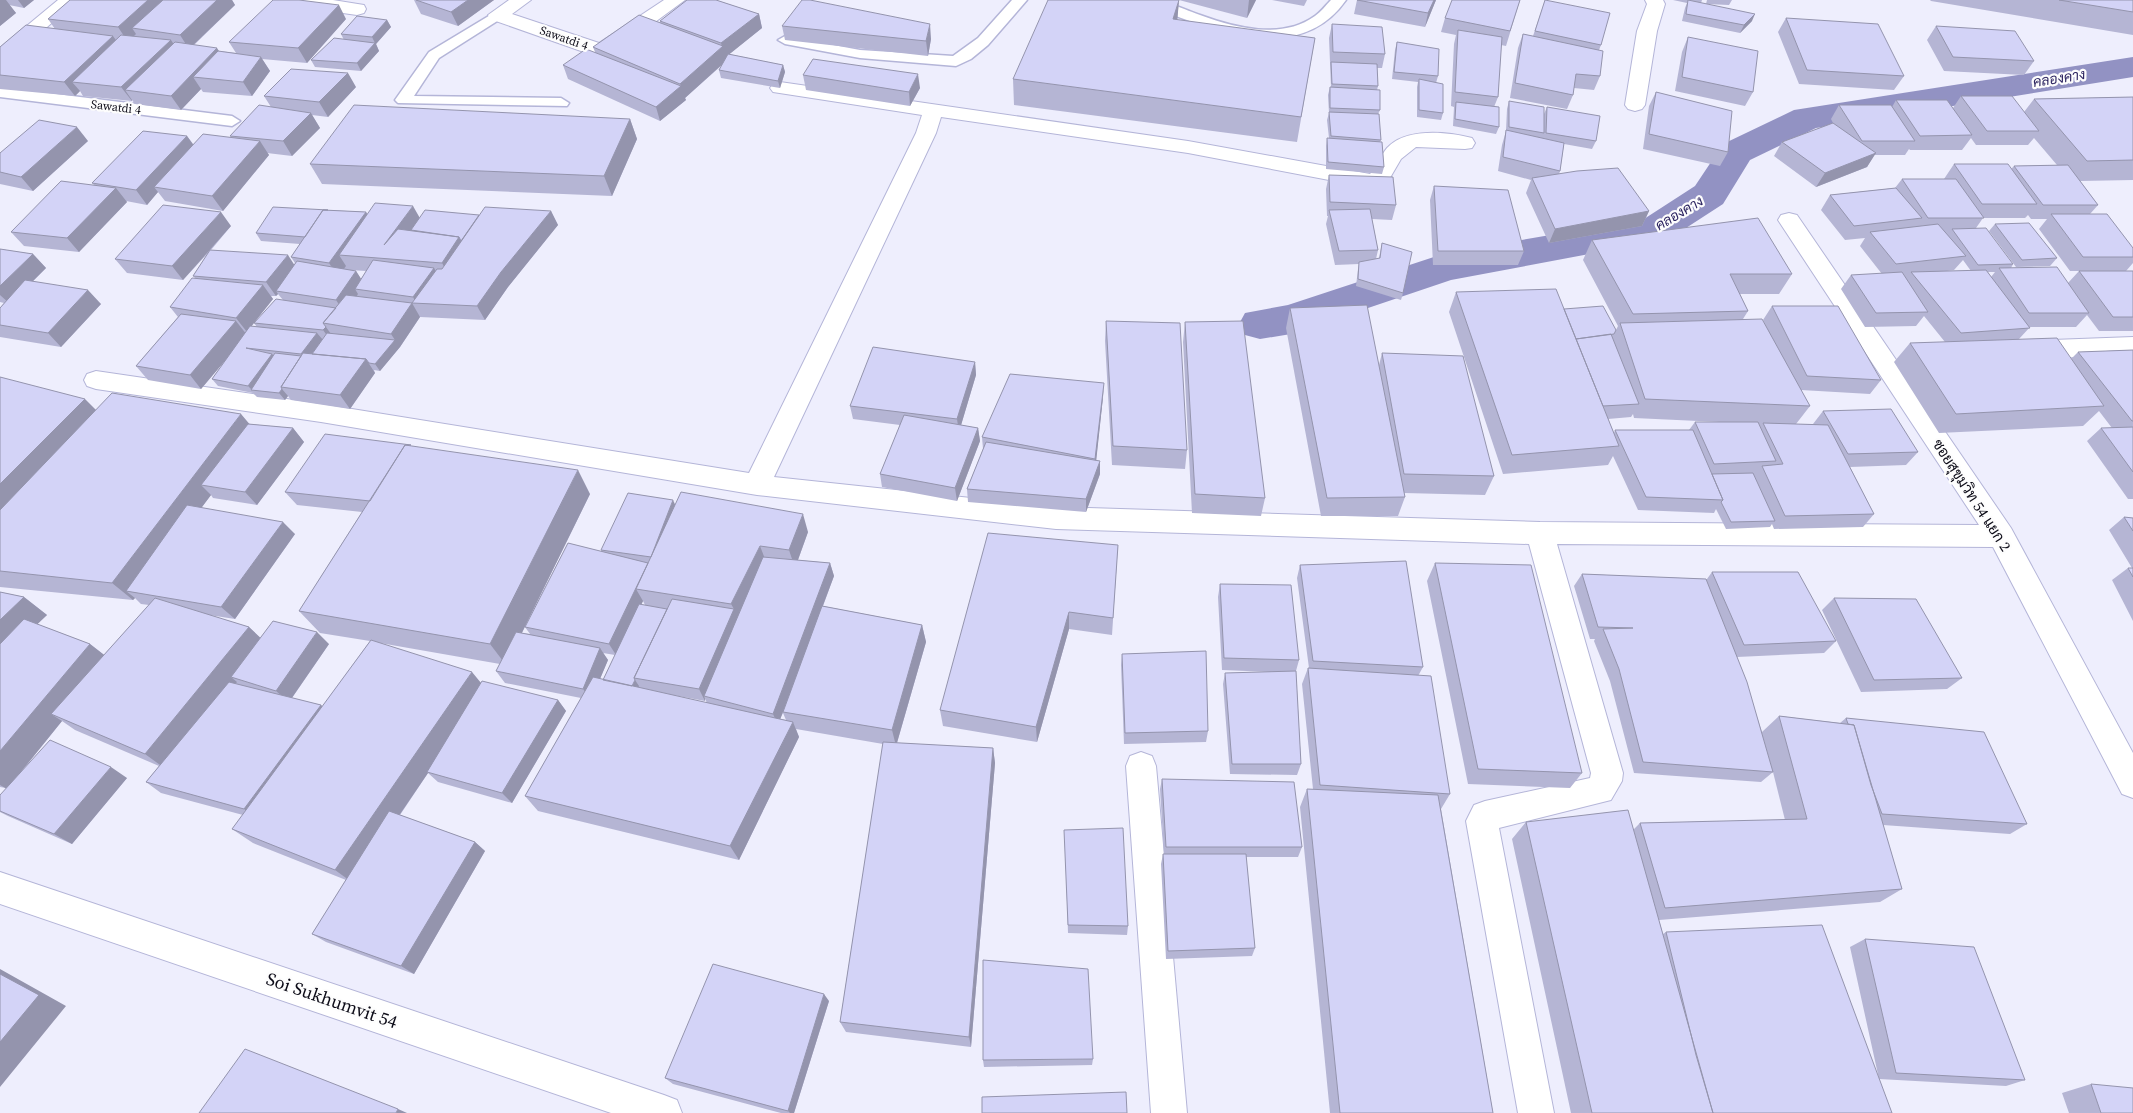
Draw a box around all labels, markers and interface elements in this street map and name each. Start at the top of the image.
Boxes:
street label: Sawatdi 4 [538,22,590,54]
water label: คลองคาง [2031,64,2087,92]
street label: Sawatdi 4 [90,96,142,118]
water label: คลองคาง [1651,191,1707,235]
street label: ซอยสุขุมวิท 54 แยก 2 [1927,435,2016,556]
street label: Soi Sukhumvit 54 [263,966,401,1034]

